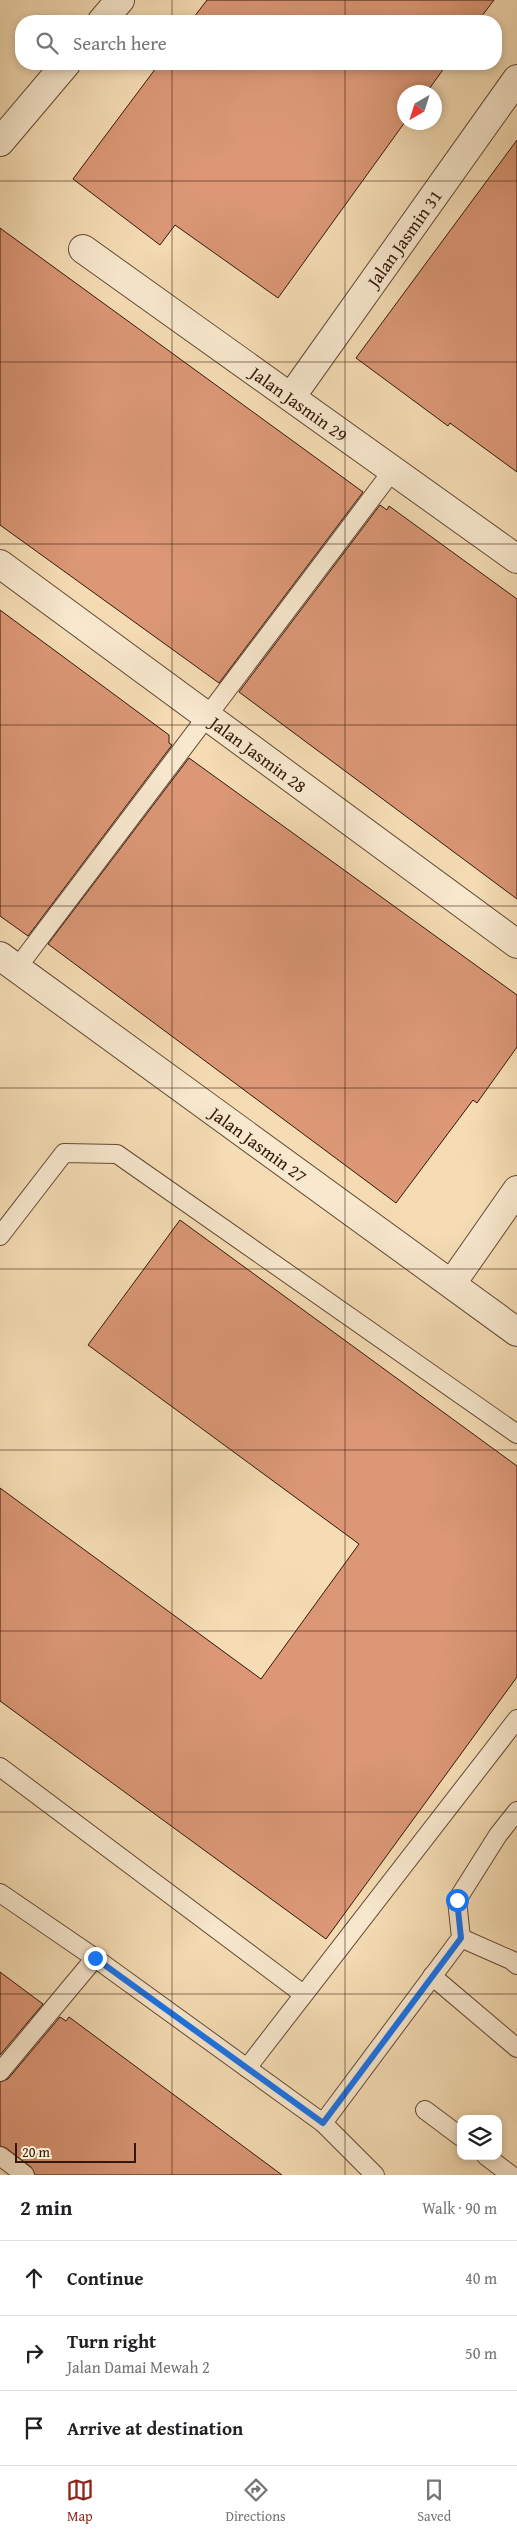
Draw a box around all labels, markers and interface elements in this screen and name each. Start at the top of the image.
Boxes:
search box [15,15,502,70]
icon: search [33,29,61,57]
text: Search here [73,29,167,57]
north arrow [397,85,442,130]
street label: Jalan Jasmin 31 [359,184,448,294]
street label: Jalan Jasmin 29 [243,358,354,448]
street label: Jalan Jasmin 28 [203,708,313,799]
street label: Jalan Jasmin 27 [203,1098,313,1189]
route start [446,1889,469,1912]
route end [84,1947,107,1970]
map controls [457,2115,502,2160]
button: layers [457,2115,502,2160]
scale bar [15,2140,136,2163]
text: 20 m [22,2142,50,2162]
text: 2 min [20,2192,72,2223]
text: Walk · 90 m [422,2196,497,2220]
icon: ahead [20,2264,48,2292]
text: Continue [67,2264,144,2292]
text: 40 m [465,2266,497,2290]
text: Turn right [67,2327,156,2355]
icon: right [20,2339,48,2367]
text: 50 m [465,2341,497,2365]
text: Jalan Damai Mewah 2 [67,2355,210,2379]
icon: arrive [20,2414,48,2442]
text: Arrive at destination [67,2414,243,2442]
tab: Map [66,2476,94,2526]
tab: Directions [225,2476,286,2526]
tab: Saved [417,2476,451,2526]

